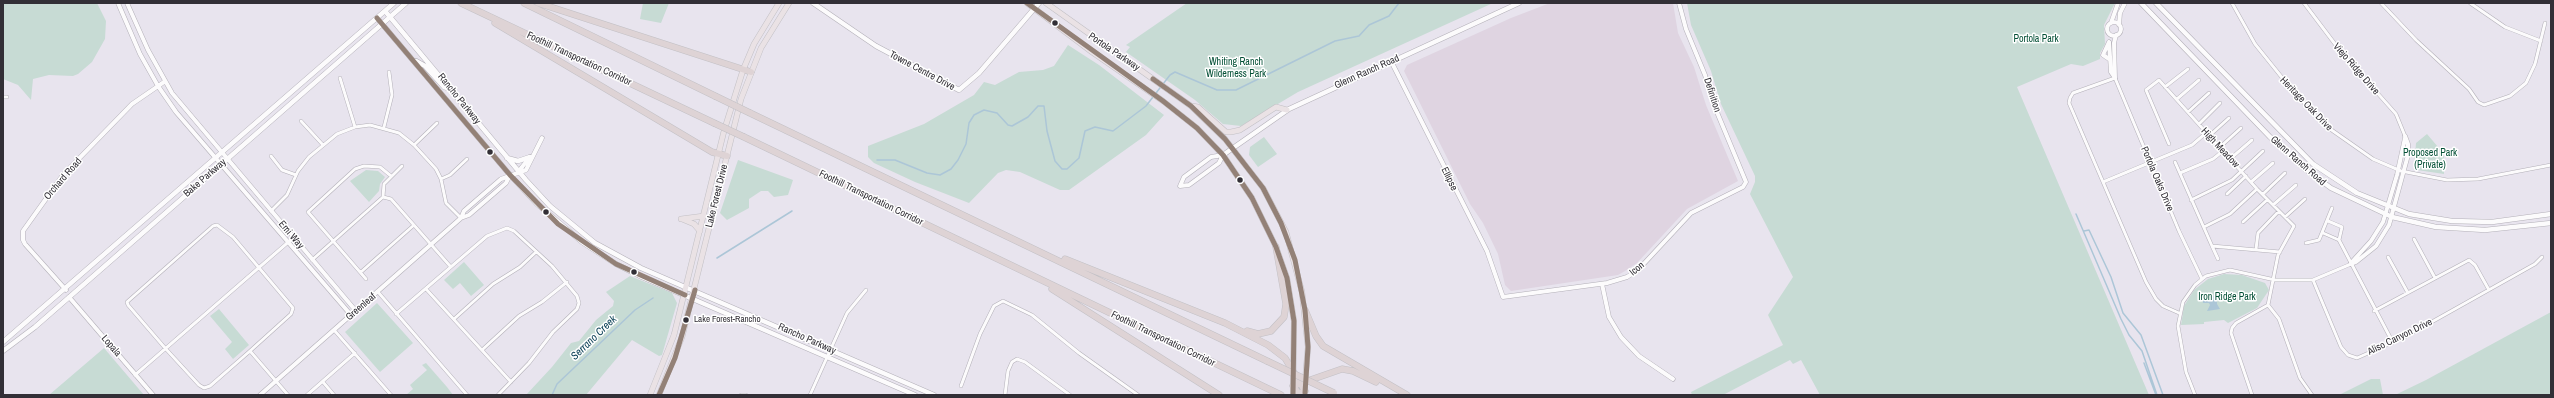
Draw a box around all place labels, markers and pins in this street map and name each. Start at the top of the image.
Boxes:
unlabelled marker [1050,18,1060,28]
unlabelled marker [485,147,495,157]
unlabelled marker [1235,175,1245,185]
unlabelled marker [541,207,551,217]
unlabelled marker [629,267,639,277]
marker: Lake Forest-Rancho [681,315,691,325]
place label: Lake Forest-Rancho [694,315,761,325]

